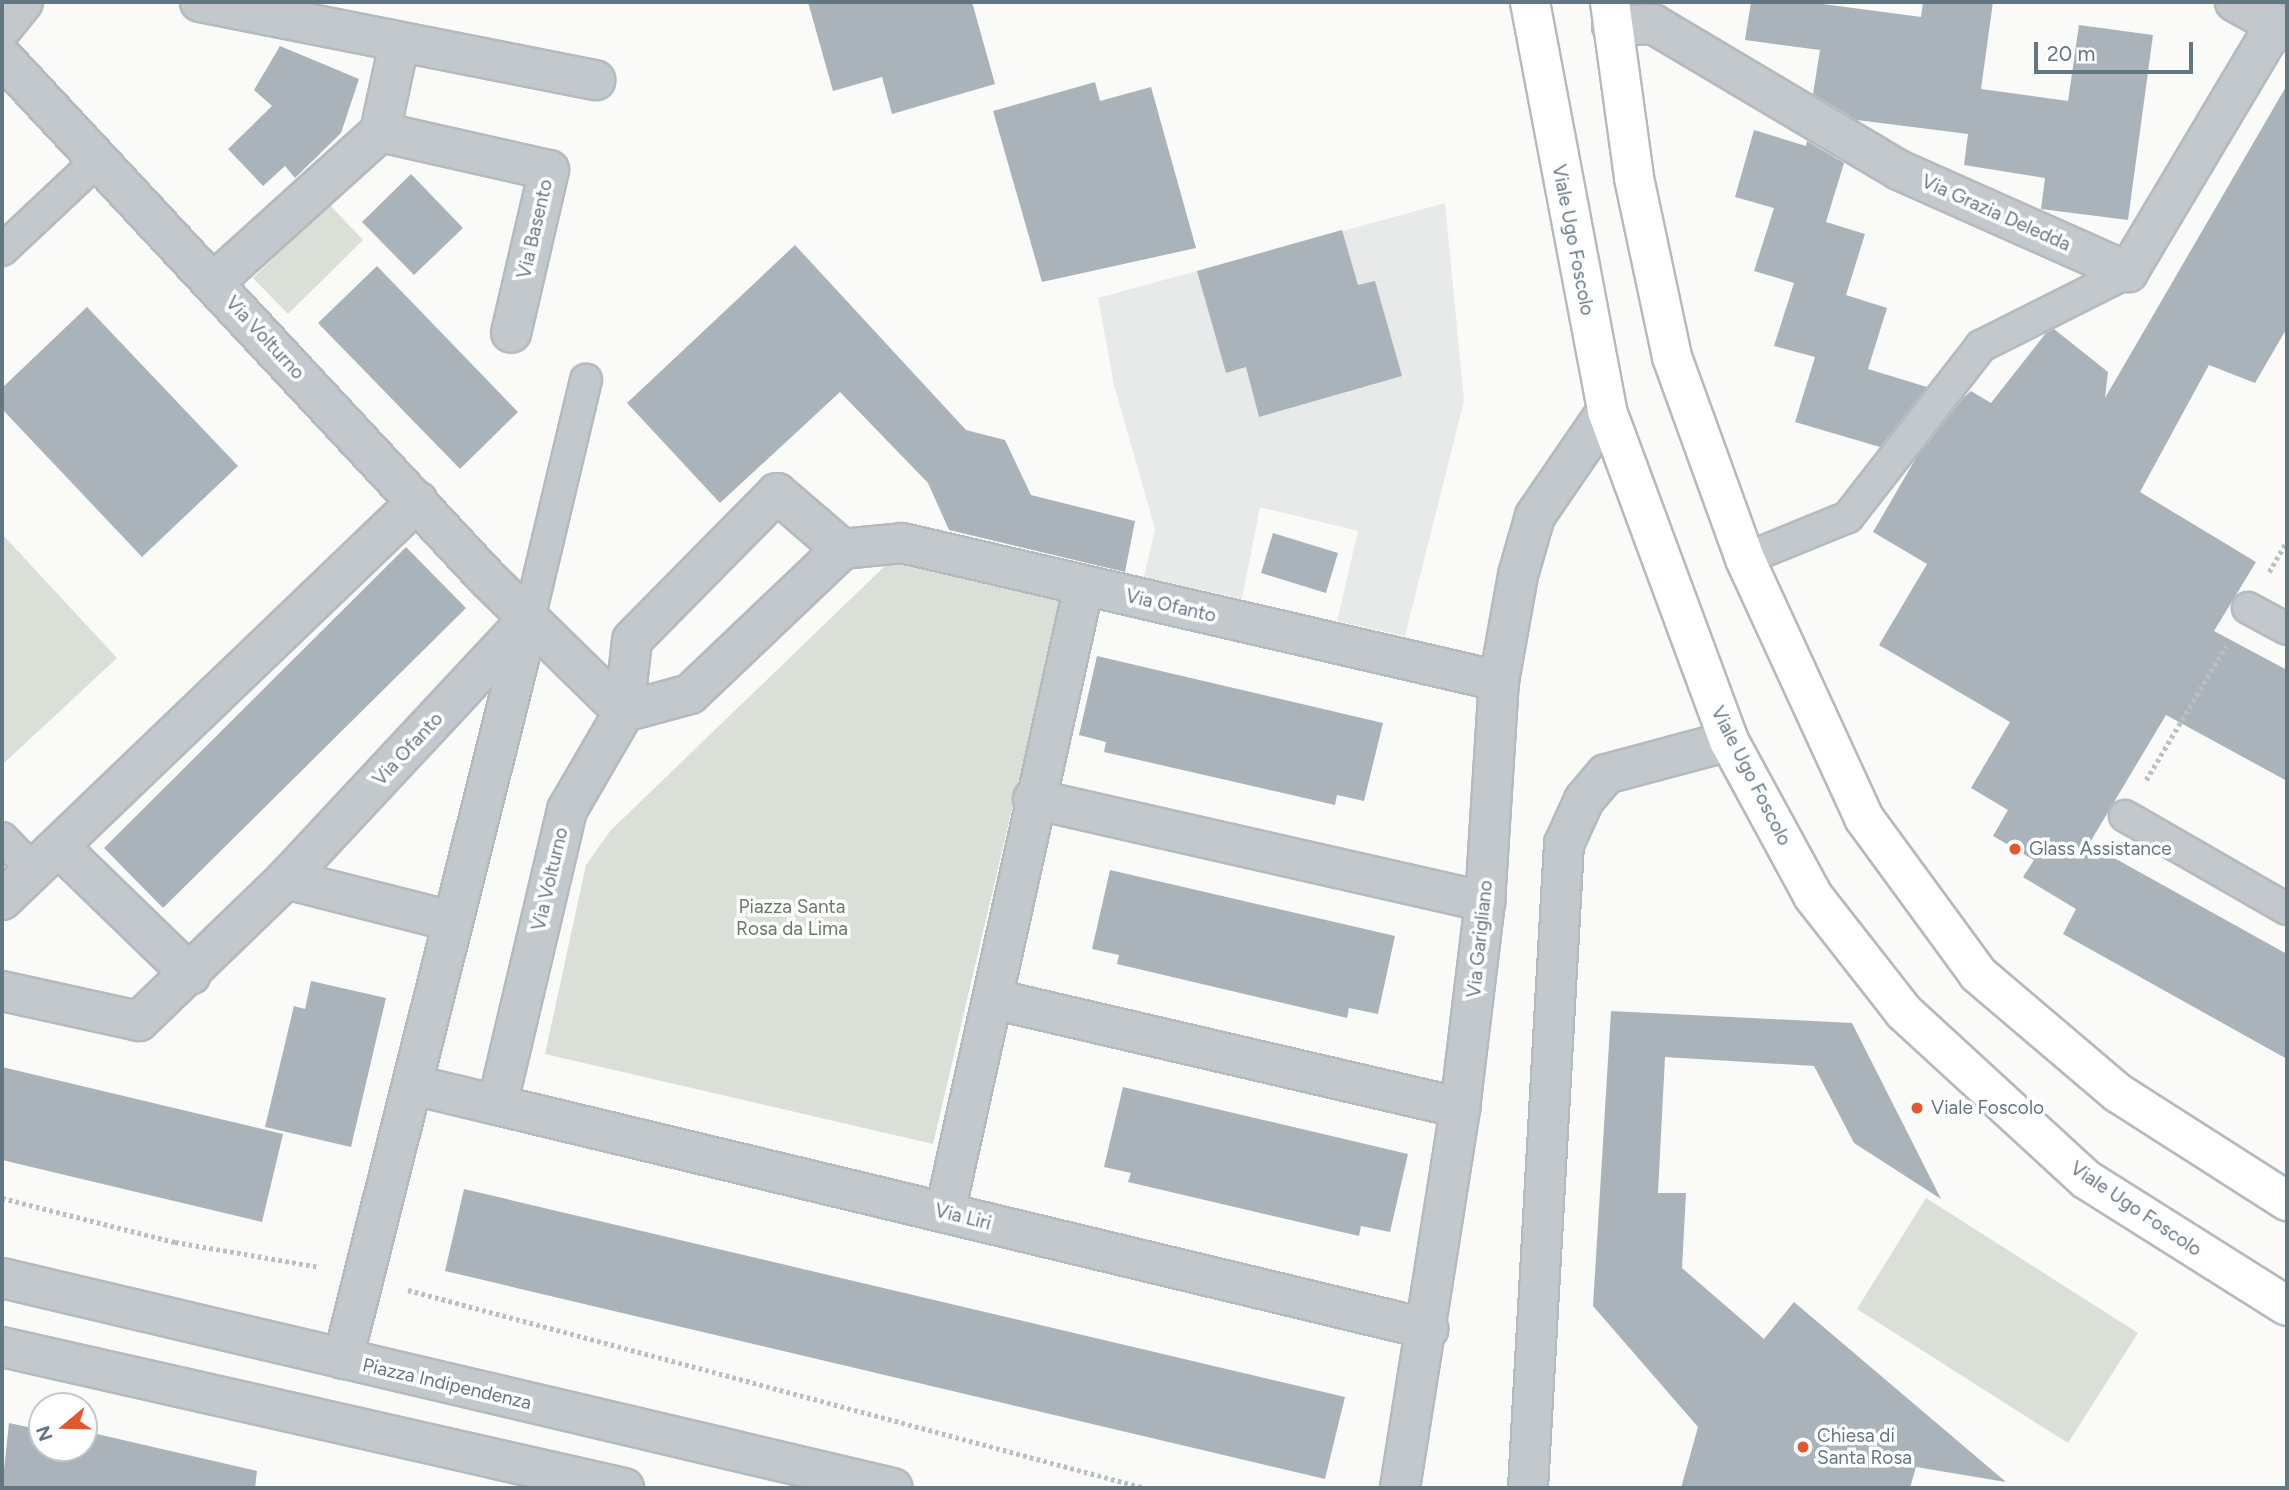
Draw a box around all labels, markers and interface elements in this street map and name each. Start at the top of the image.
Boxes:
scale bar [2037,28,2196,72]
text: 20 m [2047,41,2095,66]
street label: Viale Ugo Foscolo [1547,163,1599,317]
street label: Via Grazia Deledda [1918,170,2074,256]
street label: Via Basento [513,177,557,281]
street label: Via Volturno [221,292,309,384]
street label: Via Ofanto [1124,585,1218,627]
street label: Viale Ugo Foscolo [1706,702,1796,850]
street label: Via Ofanto [368,708,448,790]
street label: Via Volturno [527,825,573,933]
place label: Glass Assistance [2029,838,2172,860]
marker: Glass Assistance [2007,841,2023,857]
street label: Via Garigliano [1462,879,1498,999]
park label: Piazza Santa Rosa da Lima [736,896,848,940]
place label: Viale Foscolo [1931,1097,2044,1119]
marker: Viale Foscolo [1909,1100,1925,1116]
street label: Viale Ugo Foscolo [2066,1157,2206,1261]
street label: Via Liri [933,1199,993,1235]
street label: Piazza Indipendenza [360,1353,534,1415]
north arrow [28,1392,98,1462]
text: N [31,1423,58,1444]
place label: Chiesa di Santa Rosa [1817,1425,1912,1469]
marker: Chiesa di Santa Rosa [1795,1439,1811,1455]

